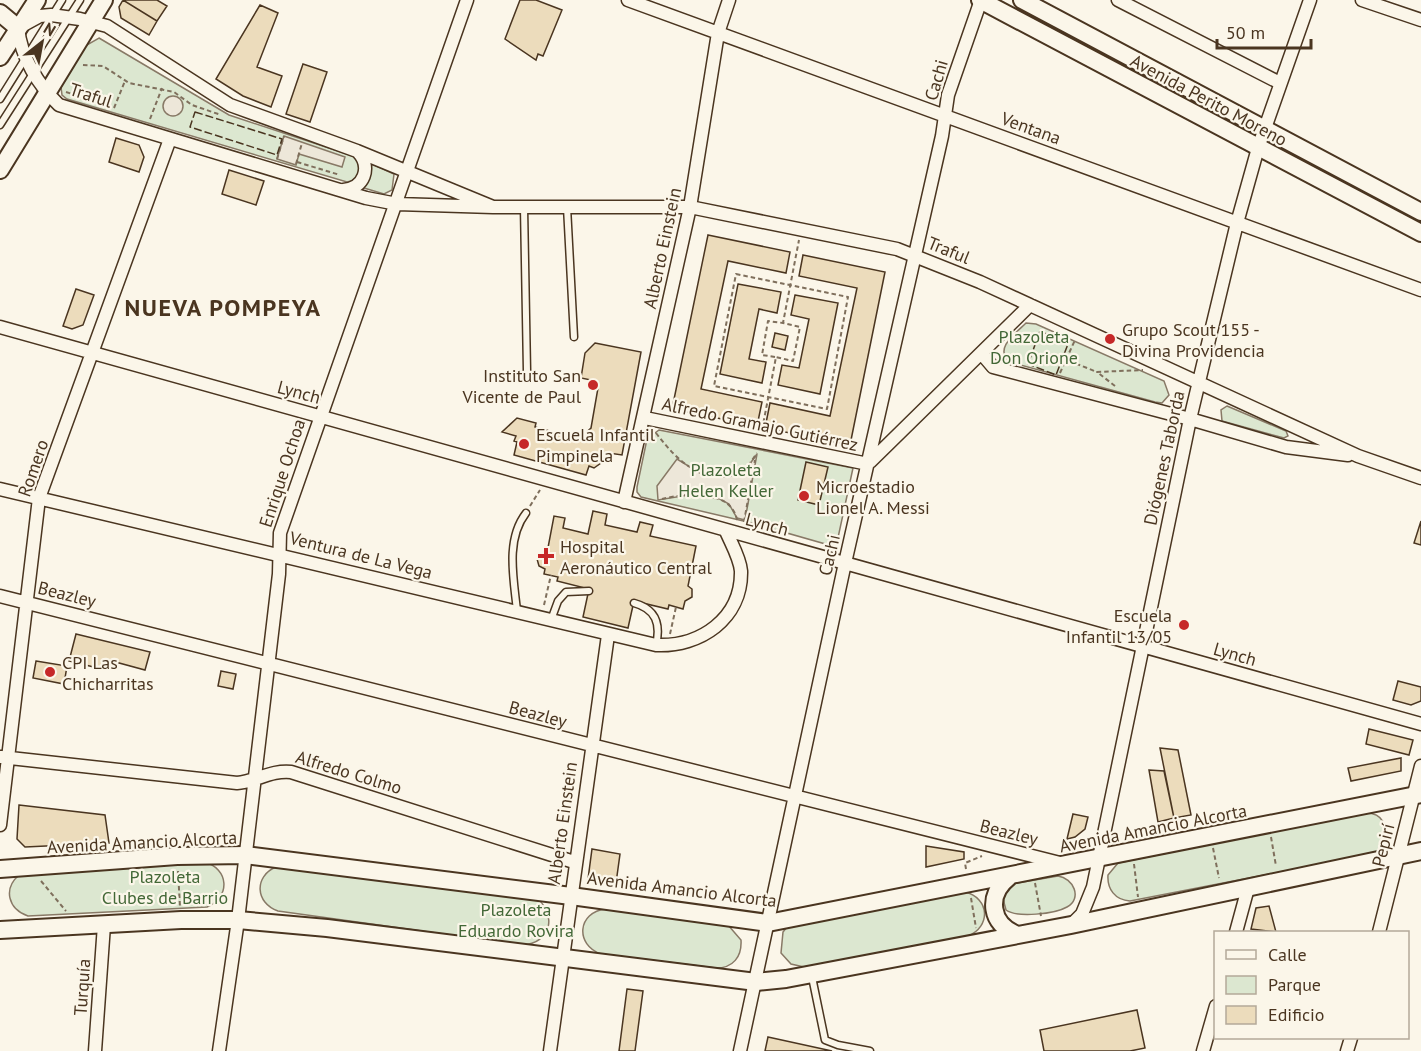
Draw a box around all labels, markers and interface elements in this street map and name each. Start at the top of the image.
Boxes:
north arrow [12,12,72,72]
scale bar [1217,12,1312,50]
text: N [40,18,59,40]
text: 50 m [1226,21,1265,44]
street label: Avenida Perito Moreno [1127,49,1291,151]
street label: Cachi [919,57,953,103]
street label: Traful [67,77,116,113]
street label: Ventana [997,106,1064,149]
street label: Alberto Einstein [638,185,686,311]
street label: Traful [924,231,974,269]
district label: NUEVA POMPEYA [125,292,321,323]
place label: Grupo Scout 155 - Divina Providencia [1122,318,1265,362]
park label: Plazoleta Don Orione [990,325,1078,369]
marker: Grupo Scout 155 - Divina Providencia [1103,332,1117,346]
place label: Instituto San Vicente de Paul [461,364,582,408]
street label: Lynch [275,375,323,409]
marker: Instituto San Vicente de Paul [586,378,600,392]
street label: Diógenes Taborda [1139,389,1189,527]
street label: Alfredo Gramajo Gutiérrez [660,392,860,456]
street label: Enrique Ochoa [254,416,310,530]
place label: Escuela Infantil Pimpinela [536,423,656,467]
street label: Romero [13,436,53,500]
marker: Escuela Infantil Pimpinela [517,437,531,451]
park label: Plazoleta Helen Keller [678,458,774,502]
place label: Microestadio Lionel A. Messi [816,475,930,519]
marker: Microestadio Lionel A. Messi [797,489,811,503]
street label: Lynch [743,507,791,541]
street label: Ventura de La Vega [286,526,435,584]
street label: Cachi [813,532,845,578]
place label: Hospital Aeronáutico Central [560,535,713,579]
marker: Hospital Aeronáutico Central [537,547,555,565]
street label: Beazley [36,576,99,612]
place label: Escuela Infantil 13/05 [1066,604,1172,648]
marker: Escuela Infantil 13/05 [1177,618,1191,632]
street label: Lynch [1211,637,1259,671]
place label: CPI Las Chicharritas [62,651,154,695]
marker: CPI Las Chicharritas [43,665,57,679]
street label: Beazley [507,695,570,733]
street label: Alfredo Colmo [293,745,405,799]
street label: Alberto Einstein [542,760,582,886]
street label: Avenida Amancio Alcorta [1057,799,1249,857]
street label: Beazley [978,814,1041,850]
street label: Pepirí [1367,821,1400,869]
street label: Avenida Amancio Alcorta [46,826,238,858]
park label: Plazoleta Clubes de Barrio [102,865,228,909]
street label: Avenida Amancio Alcorta [586,866,778,912]
park label: Plazoleta Eduardo Rovira [458,898,574,942]
legend [1214,931,1409,1039]
text: Calle [1268,943,1307,966]
street label: Turquía [69,958,95,1016]
text: Parque [1268,973,1321,996]
text: Edificio [1268,1003,1324,1026]

